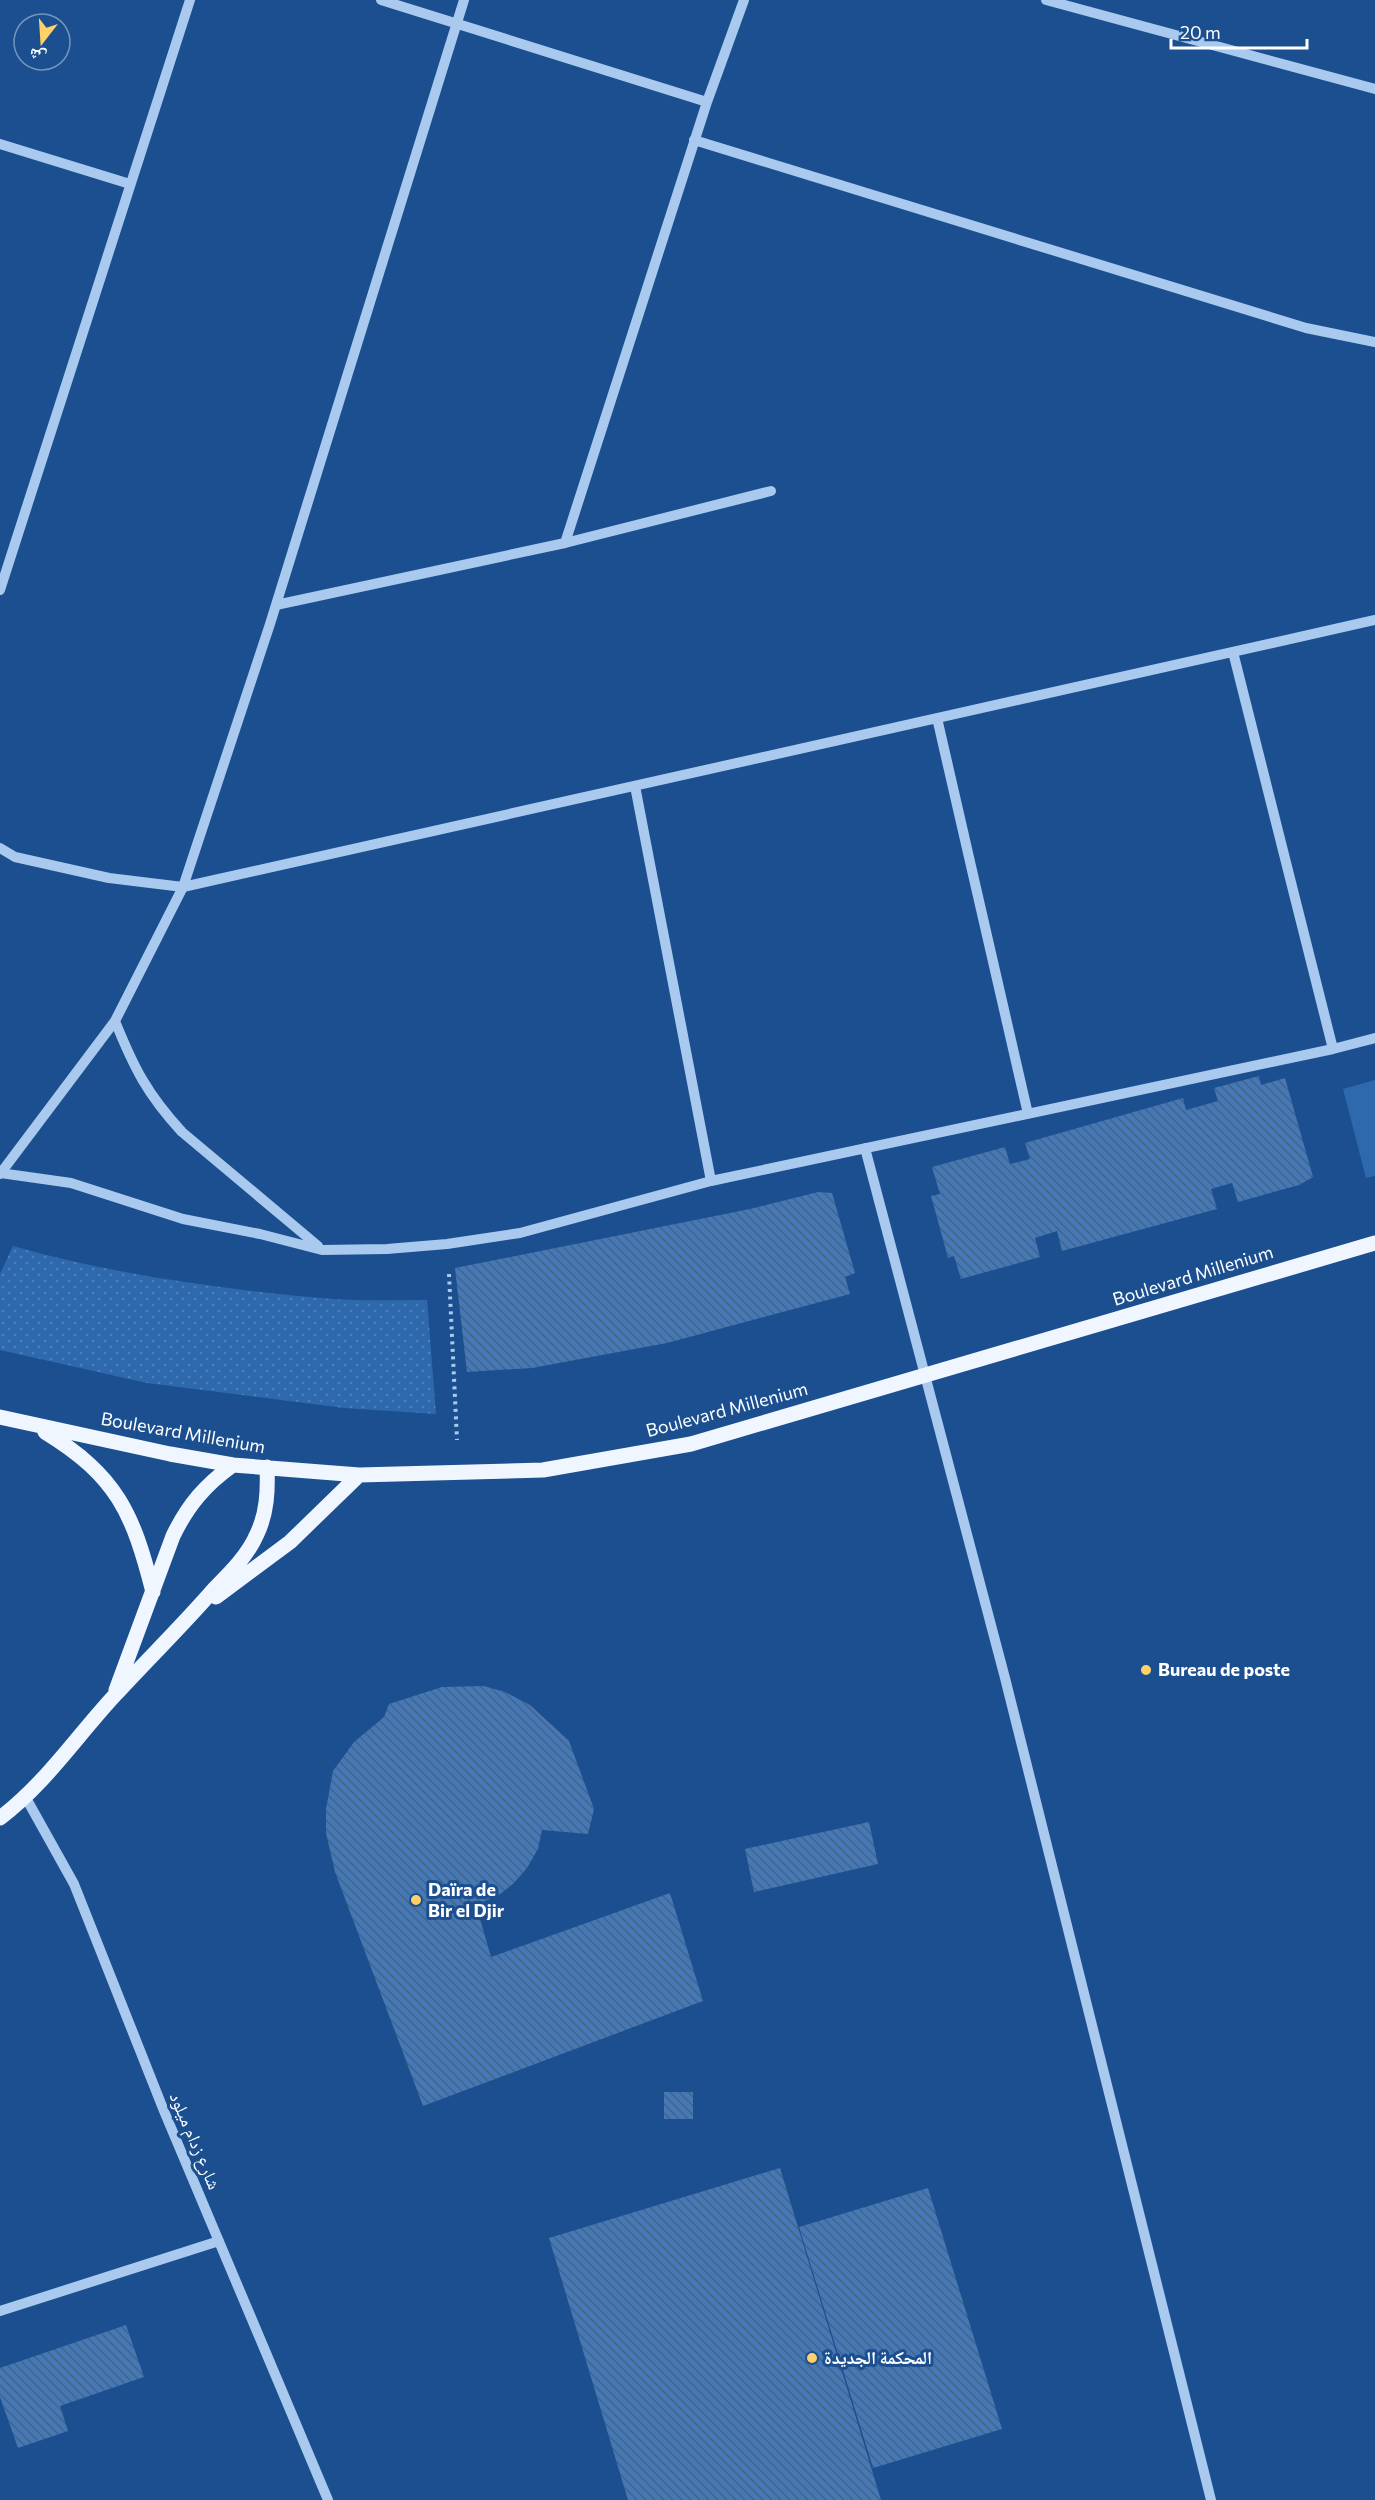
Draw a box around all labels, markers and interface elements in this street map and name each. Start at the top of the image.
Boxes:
north arrow [12,12,72,72]
scale bar [1171,12,1308,50]
text: 20 m [1180,21,1221,43]
text: ش [27,44,49,68]
street label: Boulevard Millenium [1110,1240,1276,1310]
street label: Boulevard Millenium [643,1377,810,1441]
street label: Boulevard Millenium [99,1407,267,1457]
place label: Bureau de poste [1158,1658,1290,1680]
marker: Bureau de poste [1139,1663,1153,1677]
place label: Daïra de Bir el Djir [428,1878,505,1921]
marker: Daïra de Bir el Djir [409,1893,423,1907]
street label: شارع زدام ميلود [164,2089,226,2193]
place label: المحكمة الجديدة [824,2346,932,2368]
marker: المحكمة الجديدة [805,2351,819,2365]

